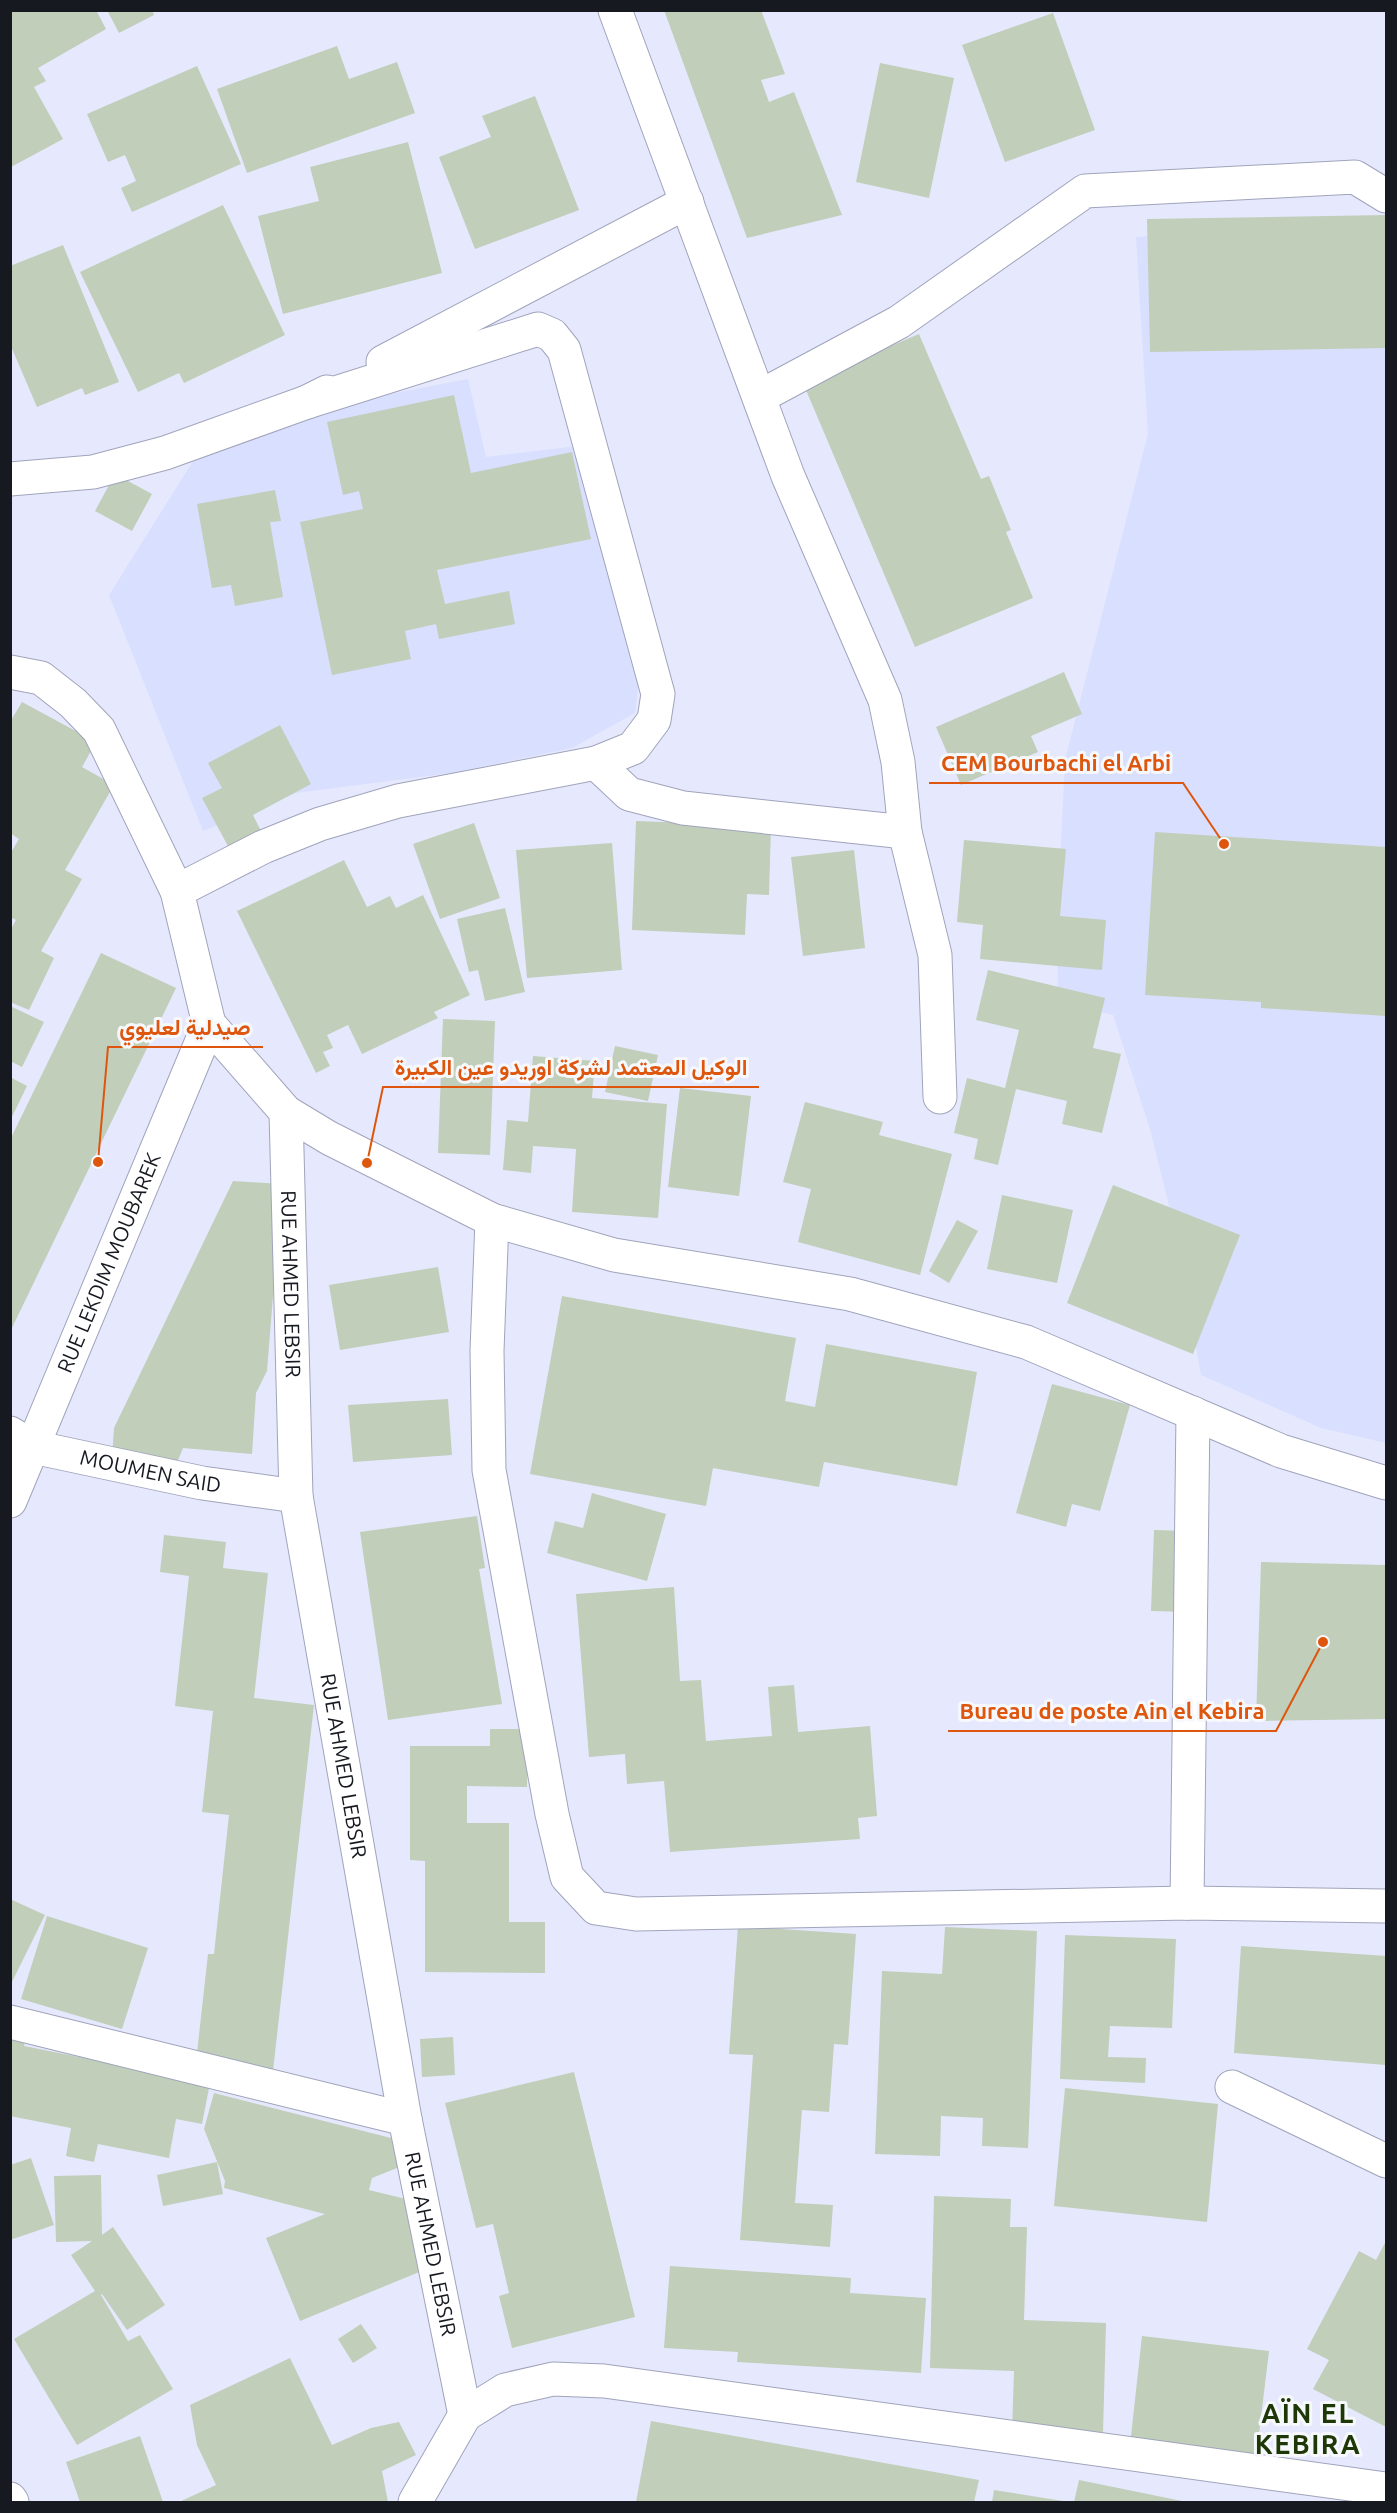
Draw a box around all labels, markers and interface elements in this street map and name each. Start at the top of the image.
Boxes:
callout: CEM Bourbachi el Arbi [929,743,1183,783]
text: CEM Bourbachi el Arbi [941,750,1171,775]
callout: صيدلية لعليوي [108,1007,263,1047]
text: صيدلية لعليوي [119,1014,251,1046]
callout: الوكيل المعتمد لشركة اوريدو عين الكبيرة [383,1047,759,1087]
text: الوكيل المعتمد لشركة اوريدو عين الكبيرة [395,1054,747,1081]
street label: RUE LEKDIM MOUBAREK [52,1149,165,1376]
street label: RUE AHMED LEBSIR [277,1190,306,1378]
street label: MOUMEN SAID [78,1444,223,1497]
street label: RUE AHMED LEBSIR [316,1671,372,1860]
callout: Bureau de poste Ain el Kebira [948,1691,1276,1731]
text: Bureau de poste Ain el Kebira [960,1698,1264,1723]
street label: RUE AHMED LEBSIR [401,2149,462,2338]
district label: AÏN EL KEBIRA [1255,2398,1361,2459]

